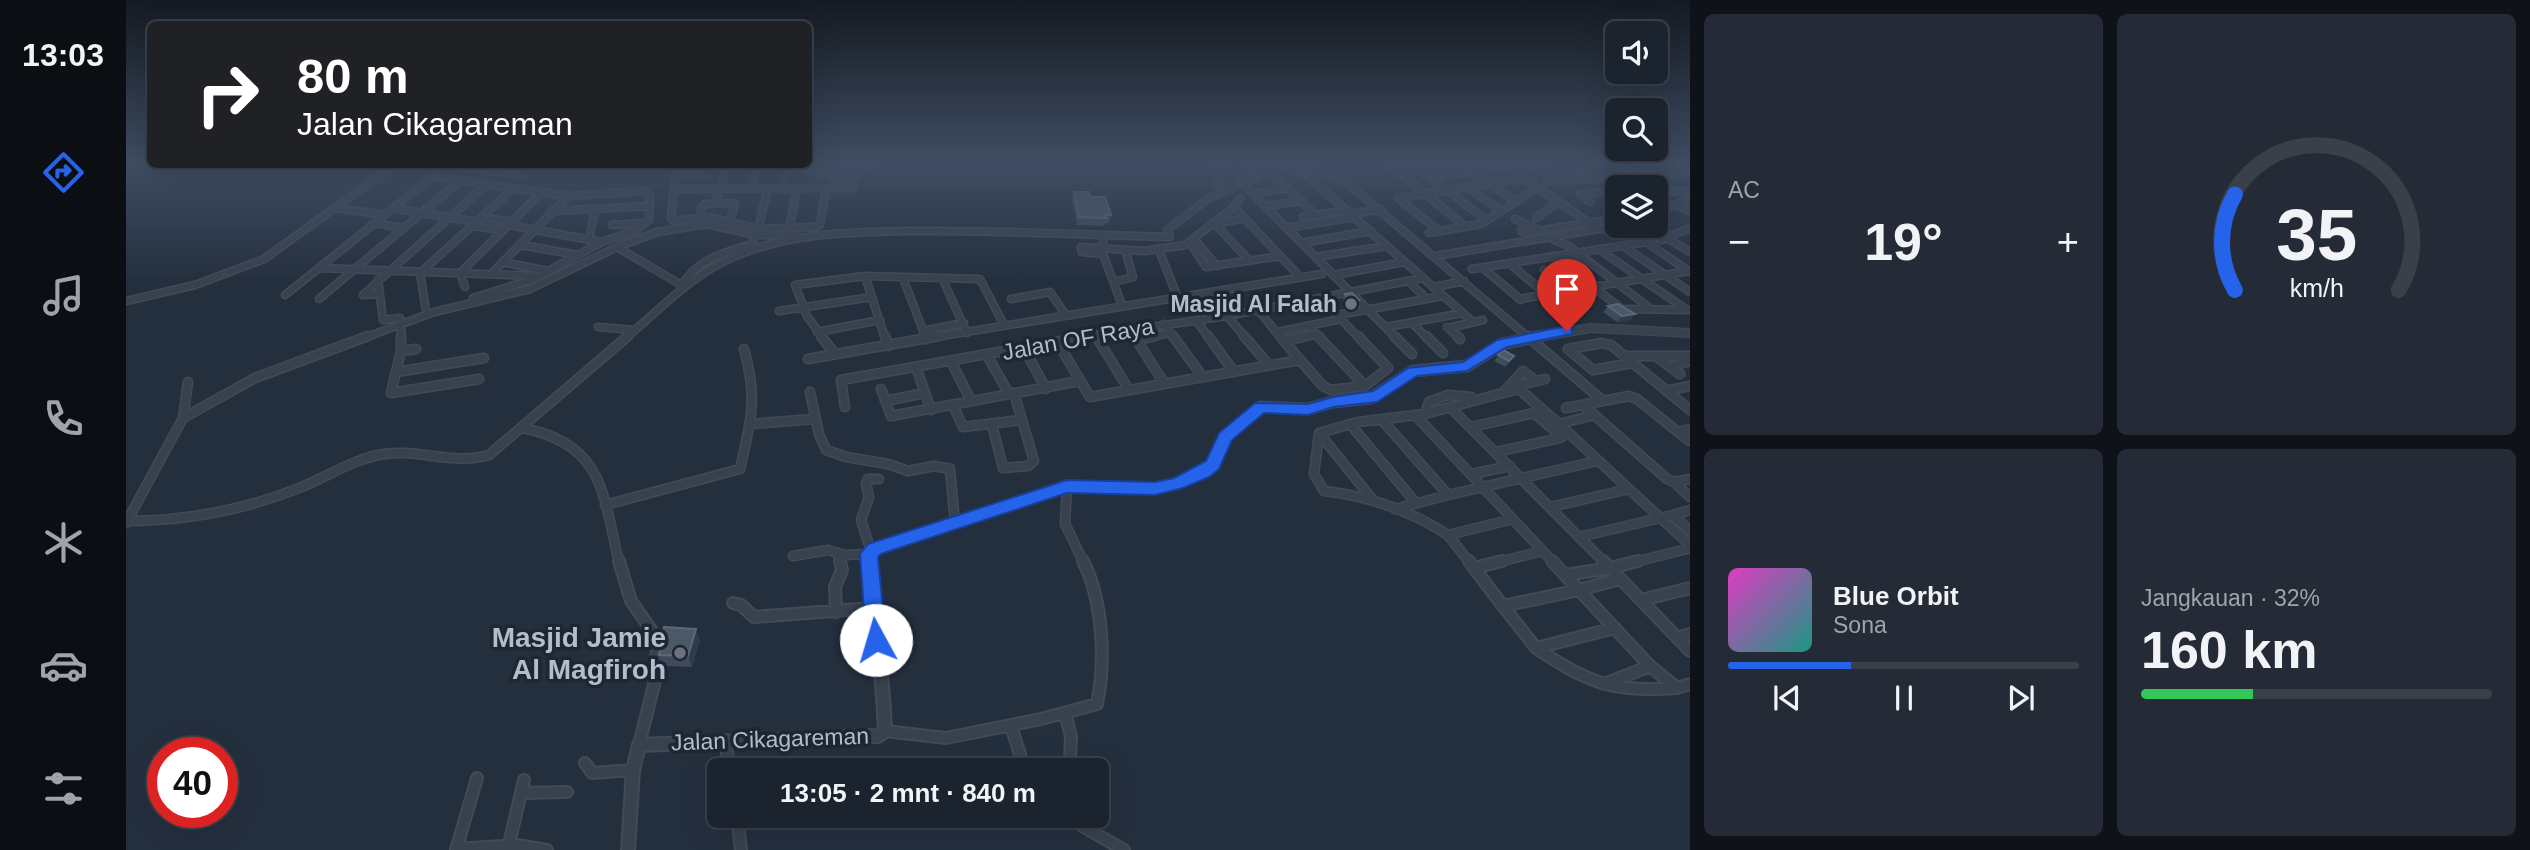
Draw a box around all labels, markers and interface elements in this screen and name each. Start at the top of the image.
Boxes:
map controls [1605,21,1668,238]
button: sound [1605,21,1668,84]
text: 13:03 [22,37,104,73]
icon: right [182,49,273,140]
text: 80 m [297,49,409,103]
button: search [1605,98,1668,161]
text: Jalan Cikagareman [297,106,573,142]
icon: directions [39,148,88,197]
button: layers [1605,175,1668,238]
text: AC [1728,177,1760,203]
text: 35 [2276,195,2357,276]
text: 19° [1864,213,1943,271]
text: − [1728,221,1750,263]
text: + [2057,221,2079,263]
pin [1537,259,1597,331]
icon: arrive [1548,270,1586,308]
icon: music [39,271,88,320]
text: km/h [2289,274,2344,302]
place label: Masjid Al Falah [1170,291,1337,317]
marker: Masjid Al Falah [1343,296,1359,312]
street label: Jalan OF Raya [1000,313,1156,365]
icon: phone [39,394,88,443]
icon: climate [39,518,88,567]
text: Blue Orbit [1833,581,1959,611]
text: Jangkauan · 32% [2141,585,2320,611]
position arrow [839,603,913,677]
text: Sona [1833,612,1887,638]
text: 160 km [2141,621,2317,679]
place label: Masjid Jamie Al Magfiroh [492,622,666,685]
icon: car [39,641,88,690]
marker: Masjid Jamie Al Magfiroh [672,645,688,661]
icon: previous [1768,679,1806,717]
icon: pause [1885,679,1923,717]
icon: next [2002,679,2040,717]
street label: Jalan Cikagareman [671,723,869,755]
speed limit sign: 40 [147,737,238,828]
icon: filters [39,764,88,813]
text: 13:05 · 2 mnt · 840 m [780,778,1036,808]

